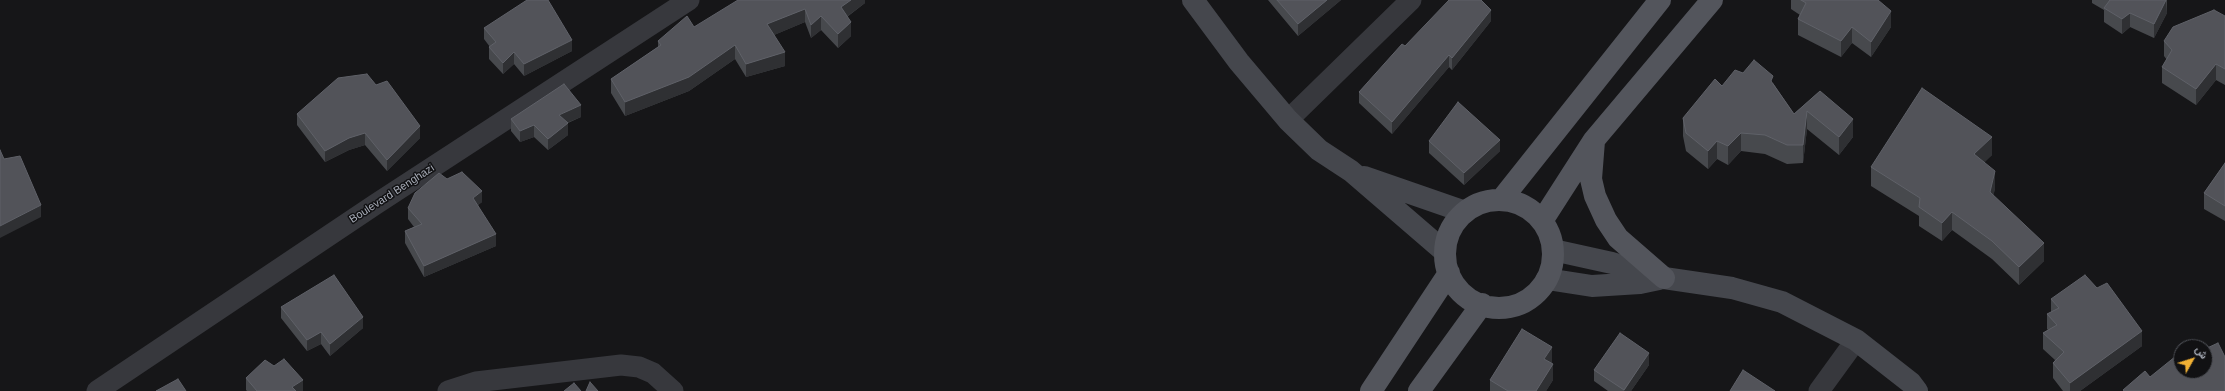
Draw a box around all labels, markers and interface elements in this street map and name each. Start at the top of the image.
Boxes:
street label: Boulevard Benghazi [347,162,437,226]
north arrow [2173,339,2213,379]
text: ش [2193,343,2210,361]

